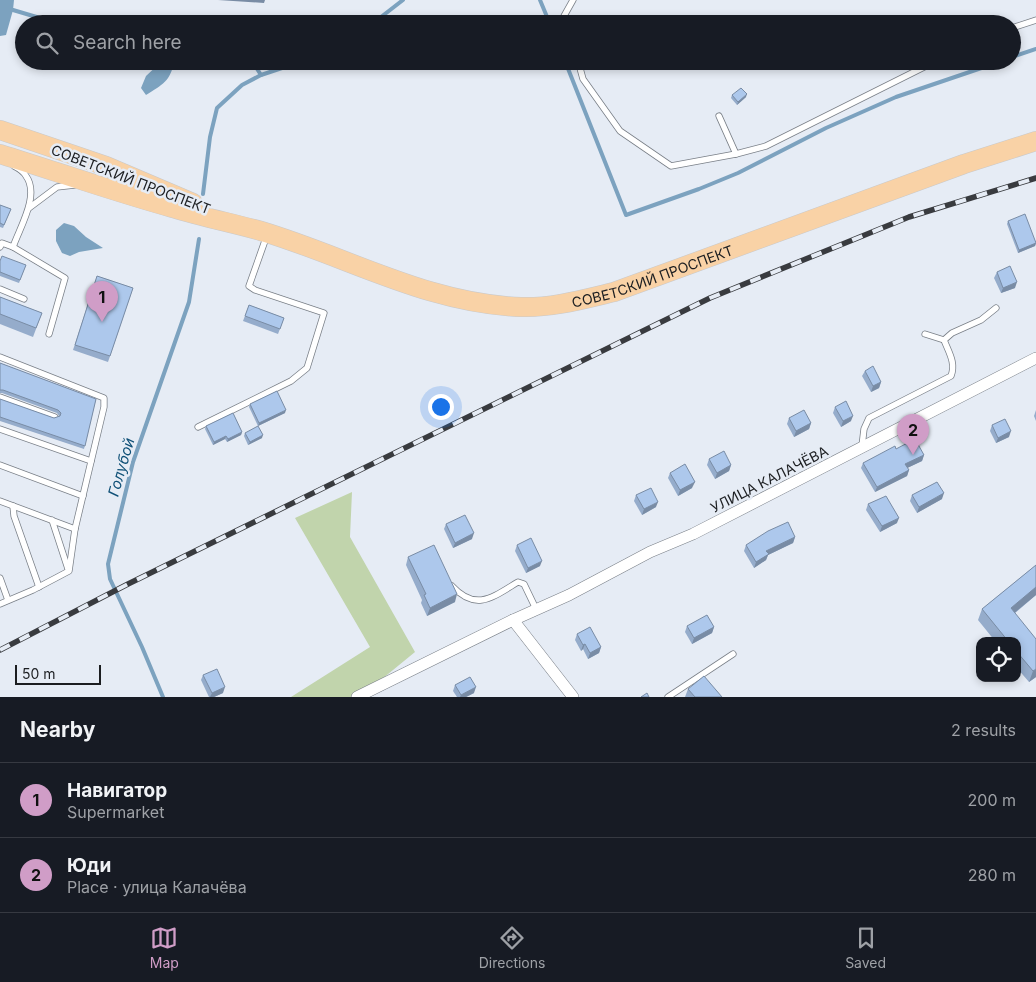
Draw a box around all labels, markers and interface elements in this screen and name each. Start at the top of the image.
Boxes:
search box [15,15,1021,70]
icon: search [33,29,61,57]
text: Search here [73,31,182,54]
street label: СОВЕТСКИЙ ПРОСПЕКТ [49,140,213,217]
street label: СОВЕТСКИЙ ПРОСПЕКТ [570,241,735,310]
pin: 1 [86,281,118,322]
your location [428,394,454,420]
pin: 2 [897,414,929,455]
water label: Голубой [104,435,138,499]
street label: УЛИЦА КАЛАЧЁВА [707,442,831,516]
map controls [976,637,1021,682]
button: locate [976,637,1021,682]
scale bar [15,662,101,685]
text: 50 m [22,665,56,682]
text: Nearby [20,717,95,742]
text: 2 results [951,720,1016,740]
text: Навигатор [67,779,167,802]
text: 1 [33,790,39,810]
text: 200 m [968,790,1016,810]
text: Supermarket [67,802,164,822]
text: Юди [67,854,111,877]
text: 2 [31,865,41,885]
text: 280 m [968,865,1016,885]
text: Place · улица Калачёва [67,877,247,897]
tab: Map [150,924,179,971]
tab: Directions [479,924,545,971]
tab: Saved [845,924,886,971]

